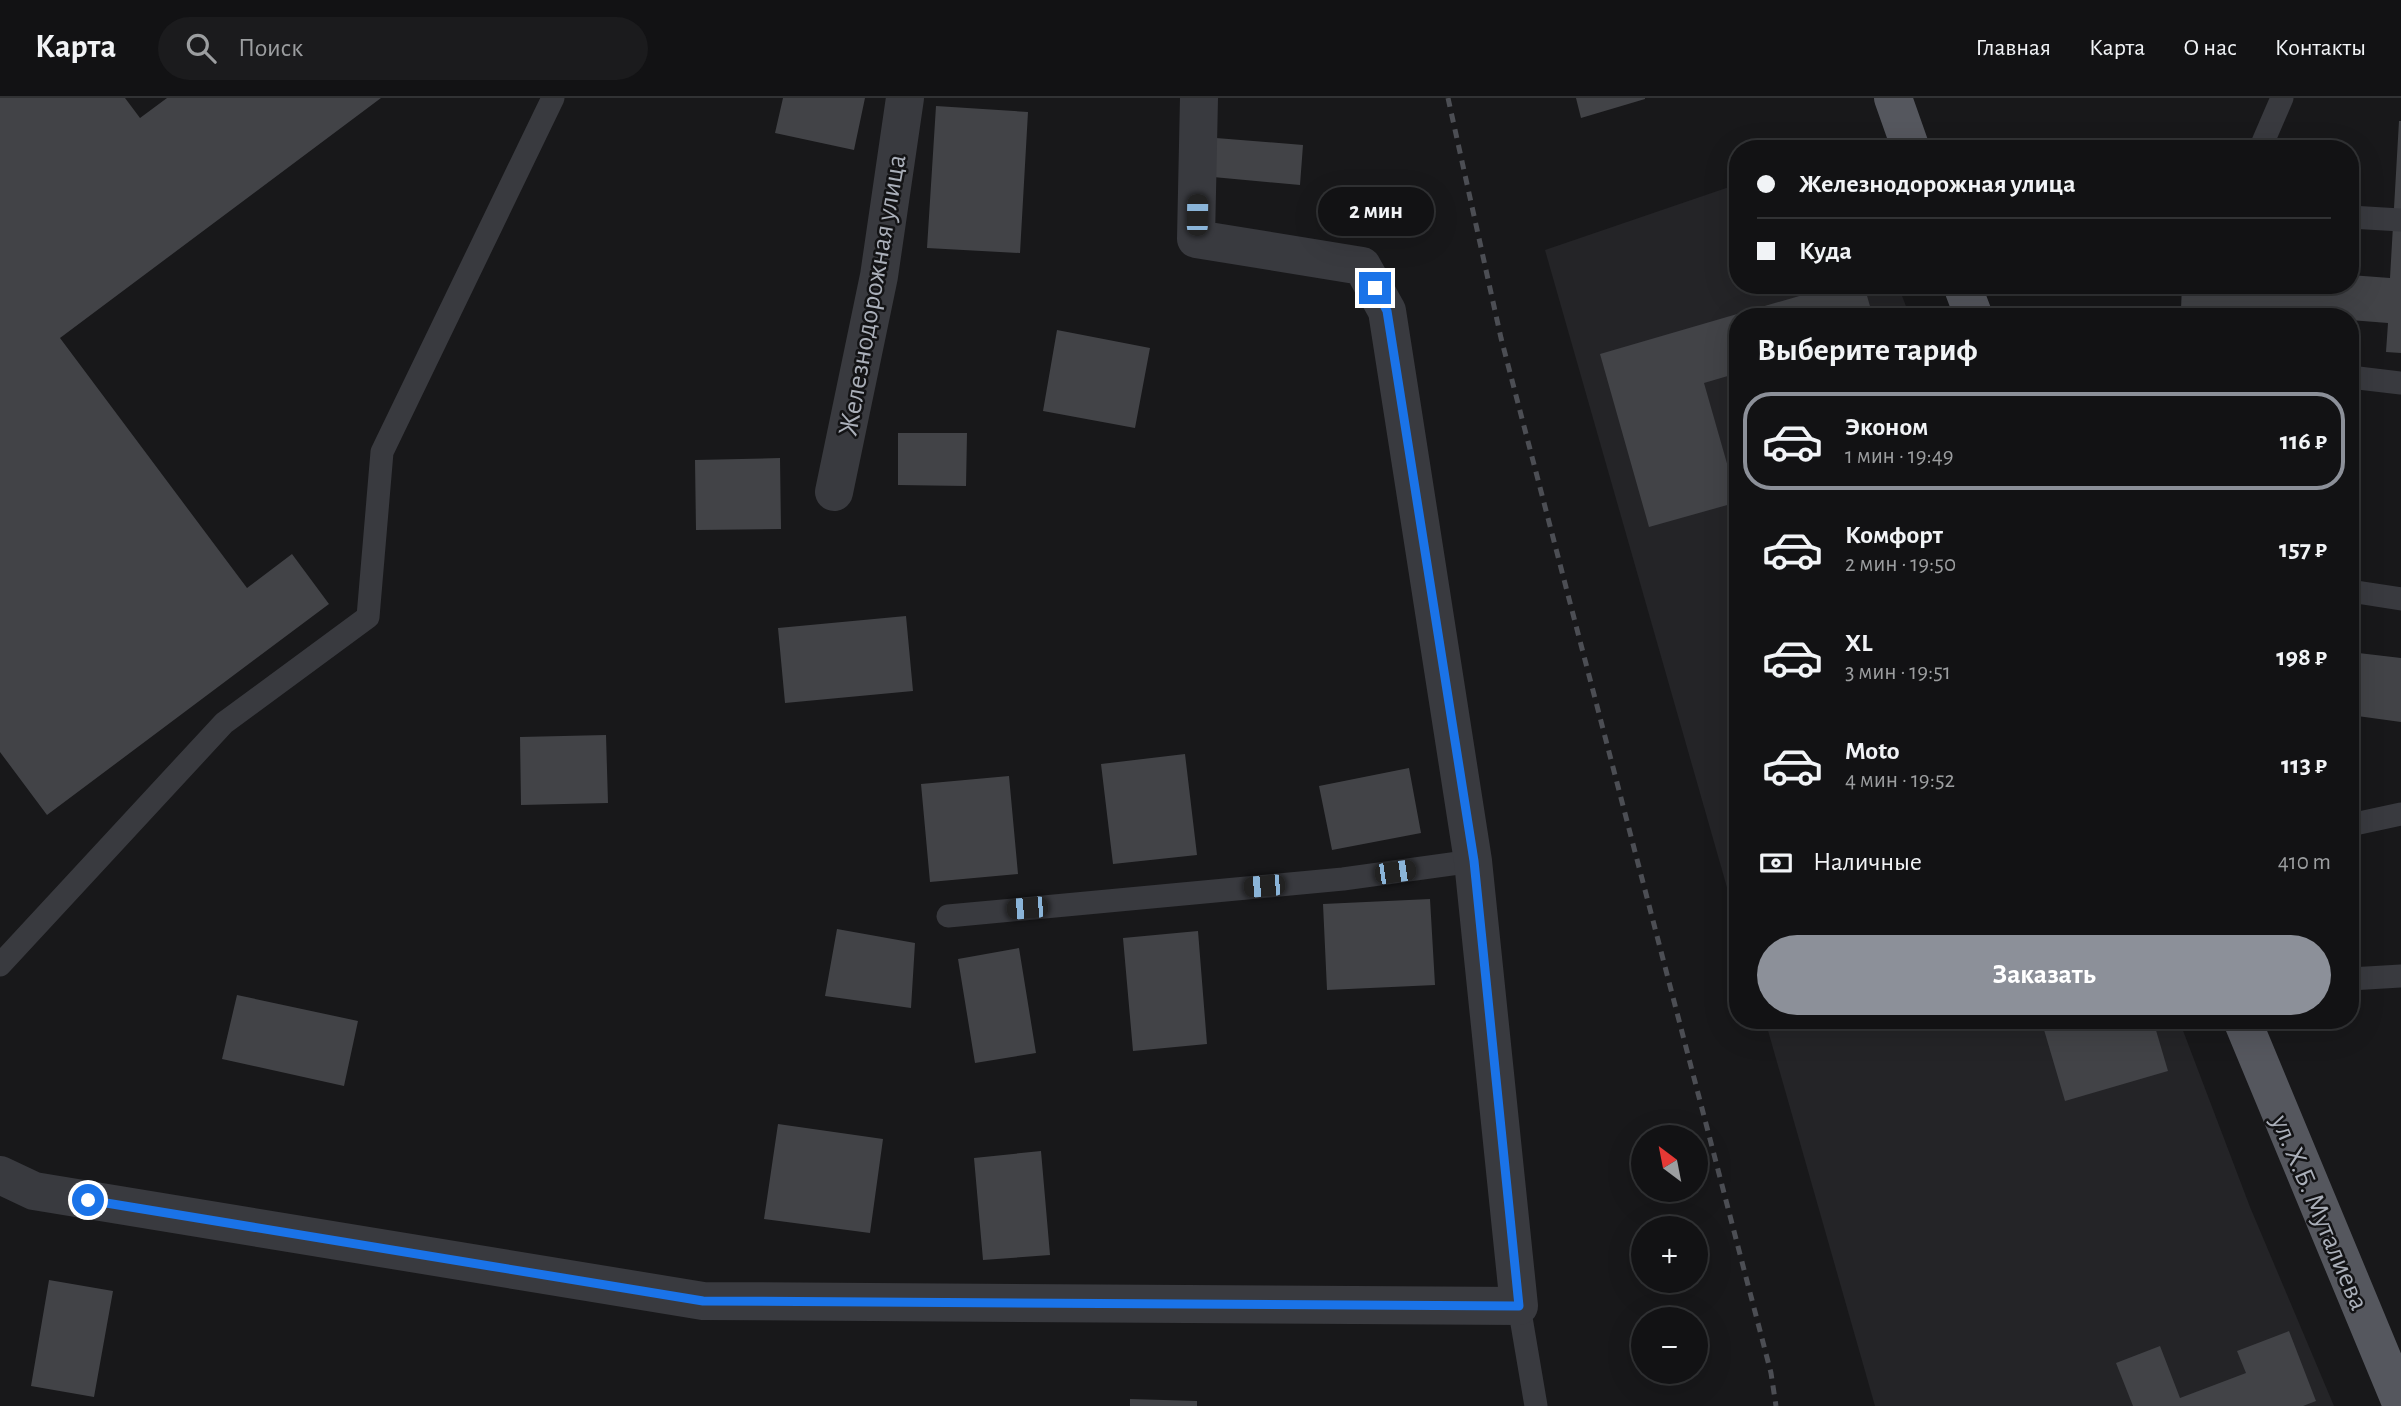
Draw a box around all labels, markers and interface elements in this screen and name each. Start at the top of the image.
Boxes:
search box [158,17,648,80]
icon: search [182,29,220,67]
text: Карта [35,31,116,64]
text: Поиск [238,35,303,61]
text: Главная [1976,36,2051,60]
text: Карта [2089,36,2145,60]
text: О нас [2183,36,2237,60]
text: Контакты [2275,36,2366,60]
street label: Железнодорожная улица [834,152,912,438]
text: Железнодорожная улица [1799,171,2075,197]
callout: 2 мин [1317,186,1433,236]
car [1187,194,1208,236]
text: 2 мин [1349,200,1403,223]
text: Куда [1799,238,1852,264]
route end [1359,272,1391,304]
text: Выберите тариф [1757,334,1978,366]
icon: car [1761,410,1824,473]
text: Эконом [1845,414,1928,440]
text: 116 ₽ [2280,428,2327,454]
text: 1 мин · 19:49 [1845,445,1954,468]
icon: car [1761,518,1824,581]
text: Комфорт [1845,522,1943,548]
text: 157 ₽ [2279,536,2327,562]
text: 2 мин · 19:50 [1845,553,1956,576]
icon: car [1761,626,1824,689]
text: XL [1845,630,1872,656]
text: 198 ₽ [2276,644,2327,670]
text: 3 мин · 19:51 [1845,661,1951,684]
icon: car [1761,734,1824,797]
text: Moto [1845,738,1900,764]
text: 113 ₽ [2281,752,2327,778]
text: 4 мин · 19:52 [1845,769,1955,792]
icon: cash [1757,844,1795,882]
text: Наличные [1813,849,1922,875]
text: 410 m [2278,851,2331,874]
car [1373,859,1418,885]
car [1243,874,1286,898]
car [1006,896,1049,920]
button: Заказать [1757,935,2331,1015]
street label: ул. Х.Б. Муталиева [2265,1110,2373,1315]
north arrow [1631,1125,1708,1202]
map controls [1631,1125,1708,1384]
route start [72,1184,104,1216]
button: + [1631,1216,1708,1293]
button: − [1631,1307,1708,1384]

